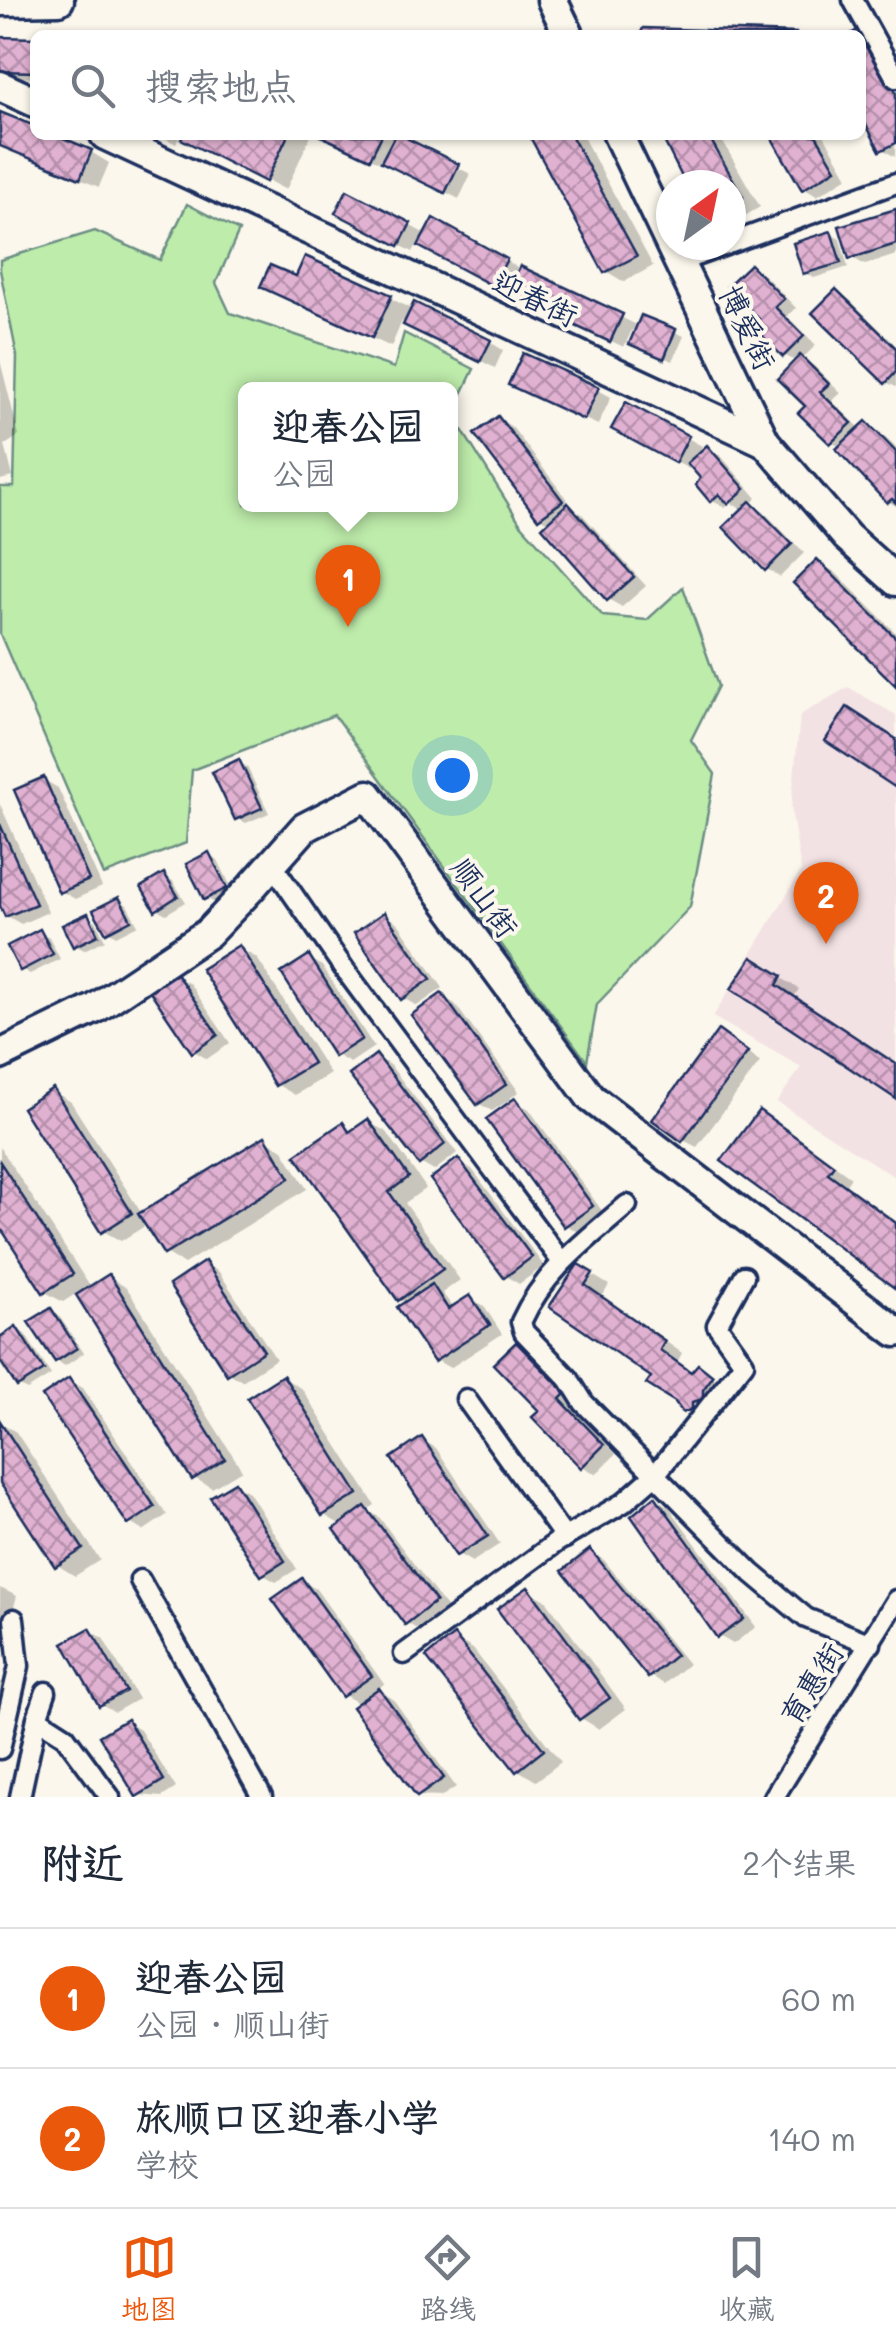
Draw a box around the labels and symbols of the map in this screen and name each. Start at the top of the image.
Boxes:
north arrow [656,170,746,260]
street label: 迎春街 [487,260,585,334]
street label: 博爱街 [711,278,787,376]
pin: 1 [316,544,380,627]
your location [427,750,478,801]
street label: 顺山街 [443,849,528,945]
pin: 2 [794,862,858,944]
street label: 育惠街 [769,1634,851,1732]

